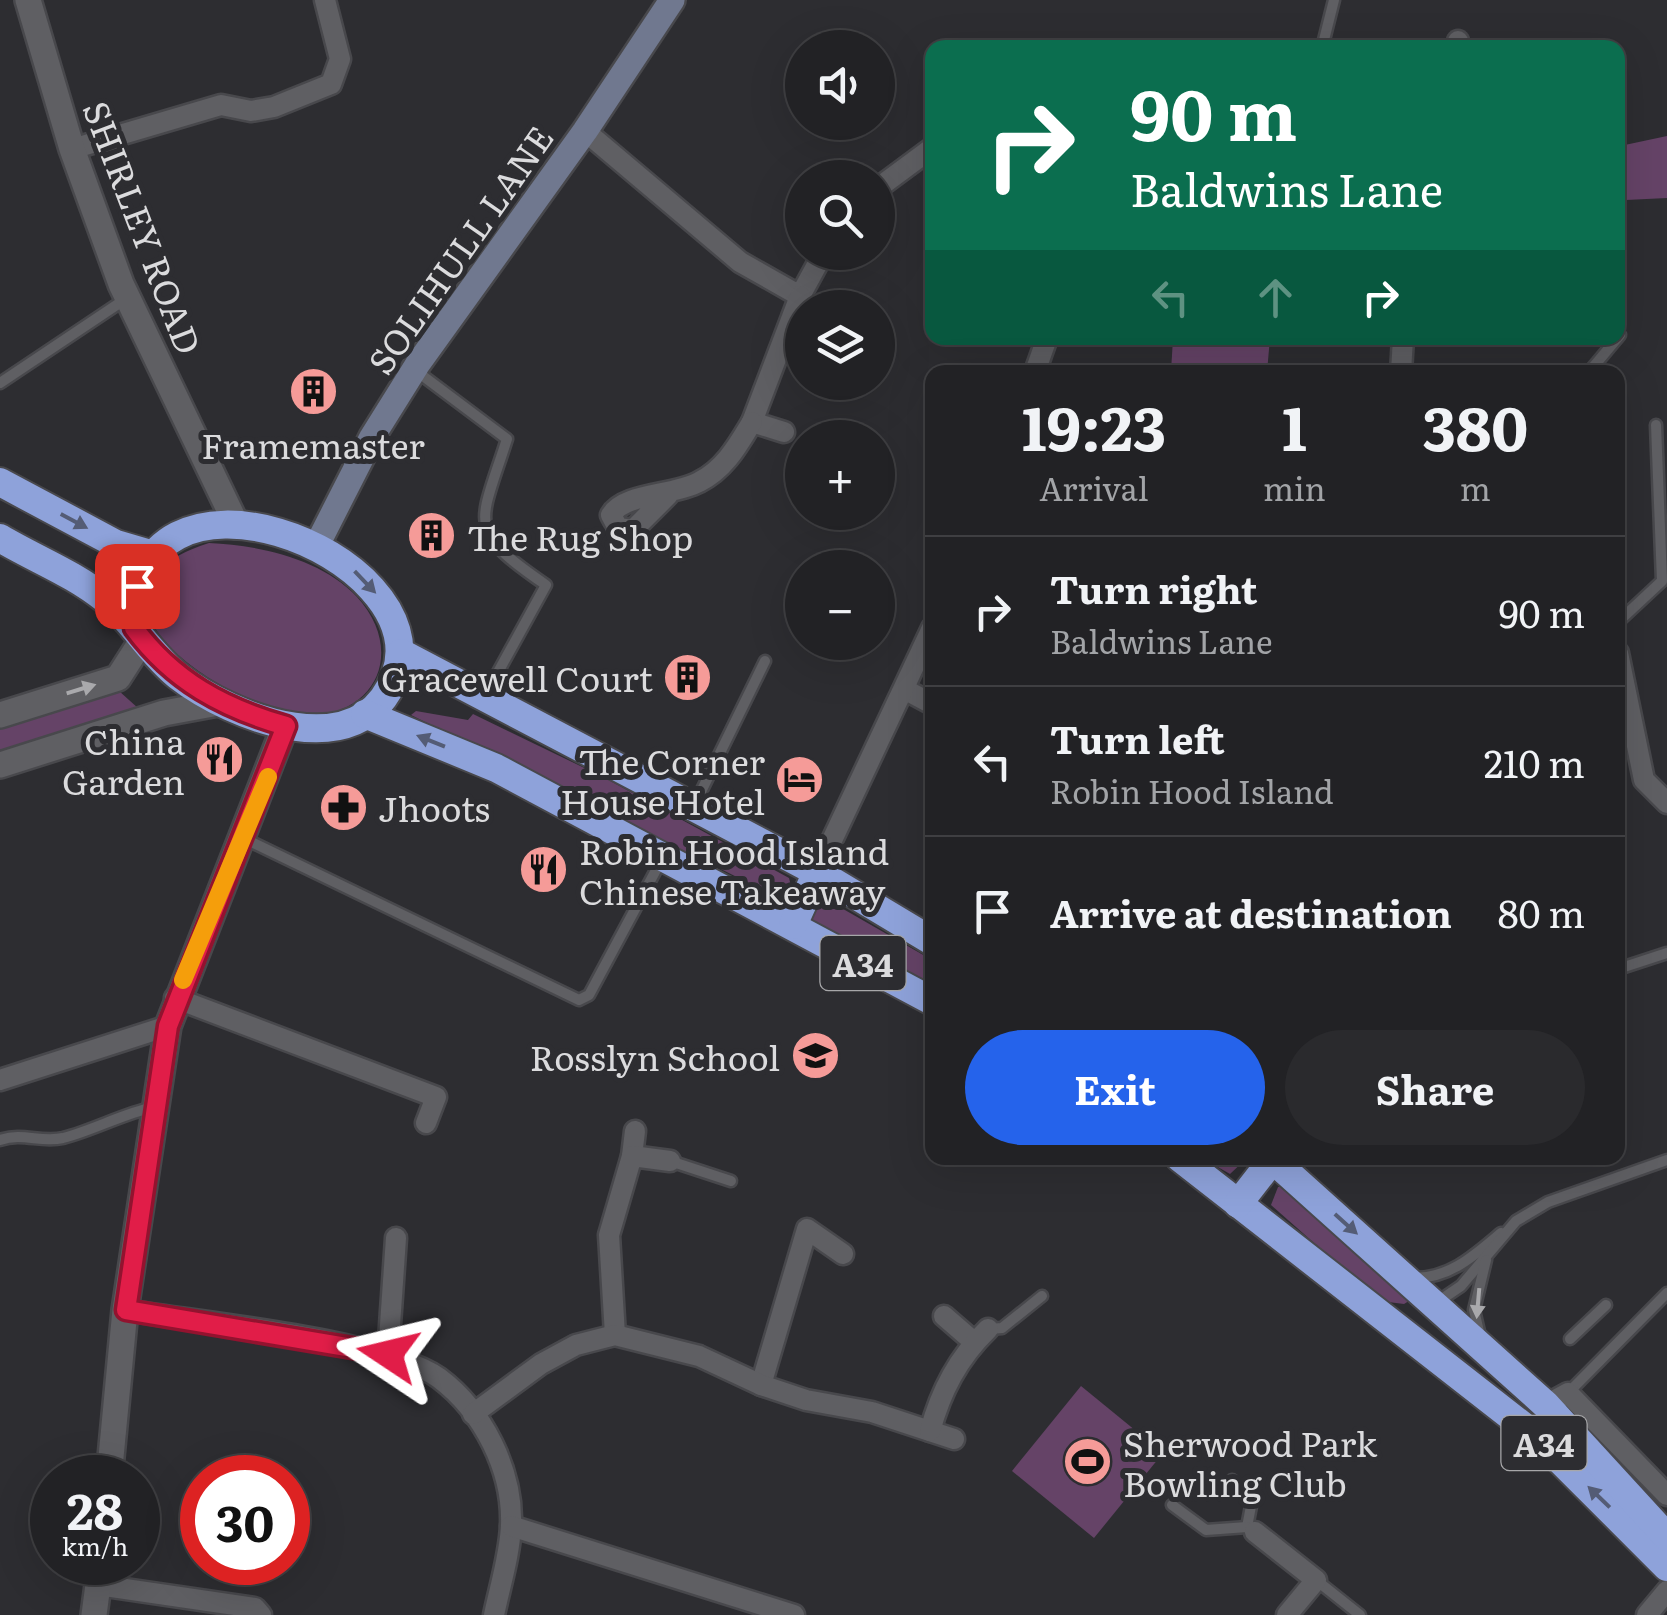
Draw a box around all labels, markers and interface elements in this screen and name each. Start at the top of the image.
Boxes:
map controls [785,30,895,660]
button: sound [785,30,895,140]
text: 90 m [1130,59,1297,163]
icon: right [965,80,1095,210]
street label: SHIRLEY ROAD [72,93,216,361]
street label: SOLIHULL LANE [354,114,564,384]
text: Baldwins Lane [1130,154,1443,221]
button: search [785,160,895,270]
icon: left [1143,270,1198,325]
icon: ahead [1248,270,1303,325]
icon: right [1353,270,1408,325]
button: layers [785,290,895,400]
building icon: Framemaster [287,366,339,418]
text: 19:23 [1022,380,1166,469]
text: 1 [1282,380,1307,469]
text: 380 [1423,380,1528,469]
place label: Framemaster [201,418,425,470]
button: + [785,420,895,530]
text: Arrival [1039,463,1149,511]
text: min [1263,463,1326,511]
text: m [1460,463,1491,511]
building icon: The Rug Shop [406,510,458,562]
place label: The Rug Shop [467,510,693,562]
one-way arrow [59,512,88,529]
pin [95,544,180,629]
button: − [785,550,895,660]
icon: arrive [110,559,165,614]
text: Turn right [1050,559,1257,616]
one-way arrow [353,570,376,594]
text: 90 m [1499,583,1585,640]
icon: right [965,584,1020,639]
text: Baldwins Lane [1050,616,1273,664]
place label: Gracewell Court [381,651,653,703]
building icon: Gracewell Court [662,651,714,703]
one-way arrow [66,681,96,696]
text: Turn left [1050,709,1225,766]
place label: China Garden [62,714,185,806]
one-way arrow [415,733,445,749]
text: 210 m [1484,733,1585,790]
restaurant icon: China Garden [194,734,246,786]
place label: The Corner House Hotel [560,734,765,826]
icon: left [965,734,1020,789]
hotel icon: The Corner House Hotel [774,754,826,806]
text: Robin Hood Island [1050,766,1334,814]
pharmacy icon: Jhoots [317,781,369,833]
place label: Jhoots [378,781,490,833]
place label: Robin Hood Island Chinese Takeaway [579,824,889,916]
restaurant icon: Robin Hood Island Chinese Takeaway [518,844,570,896]
text: Arrive at destination [1050,883,1452,940]
text: 80 m [1498,883,1585,940]
icon: arrive [965,884,1020,939]
road number: A34 [820,936,906,990]
place label: Rosslyn School [530,1030,780,1082]
school or university icon: Rosslyn School [789,1030,841,1082]
button: Exit [965,1030,1265,1145]
button: Share [1285,1030,1585,1145]
one-way arrow [1333,1212,1358,1234]
one-way arrow [1469,1288,1485,1320]
position arrow [336,1302,440,1406]
place label: Sherwood Park Bowling Club [1123,1416,1378,1508]
road number: A34 [1502,1416,1586,1470]
sports icon: Sherwood Park Bowling Club [1062,1436,1114,1488]
speed limit sign: 30 [180,1455,310,1585]
text: 28 [67,1471,123,1545]
one-way arrow [1588,1486,1612,1509]
text: km/h [62,1527,128,1564]

